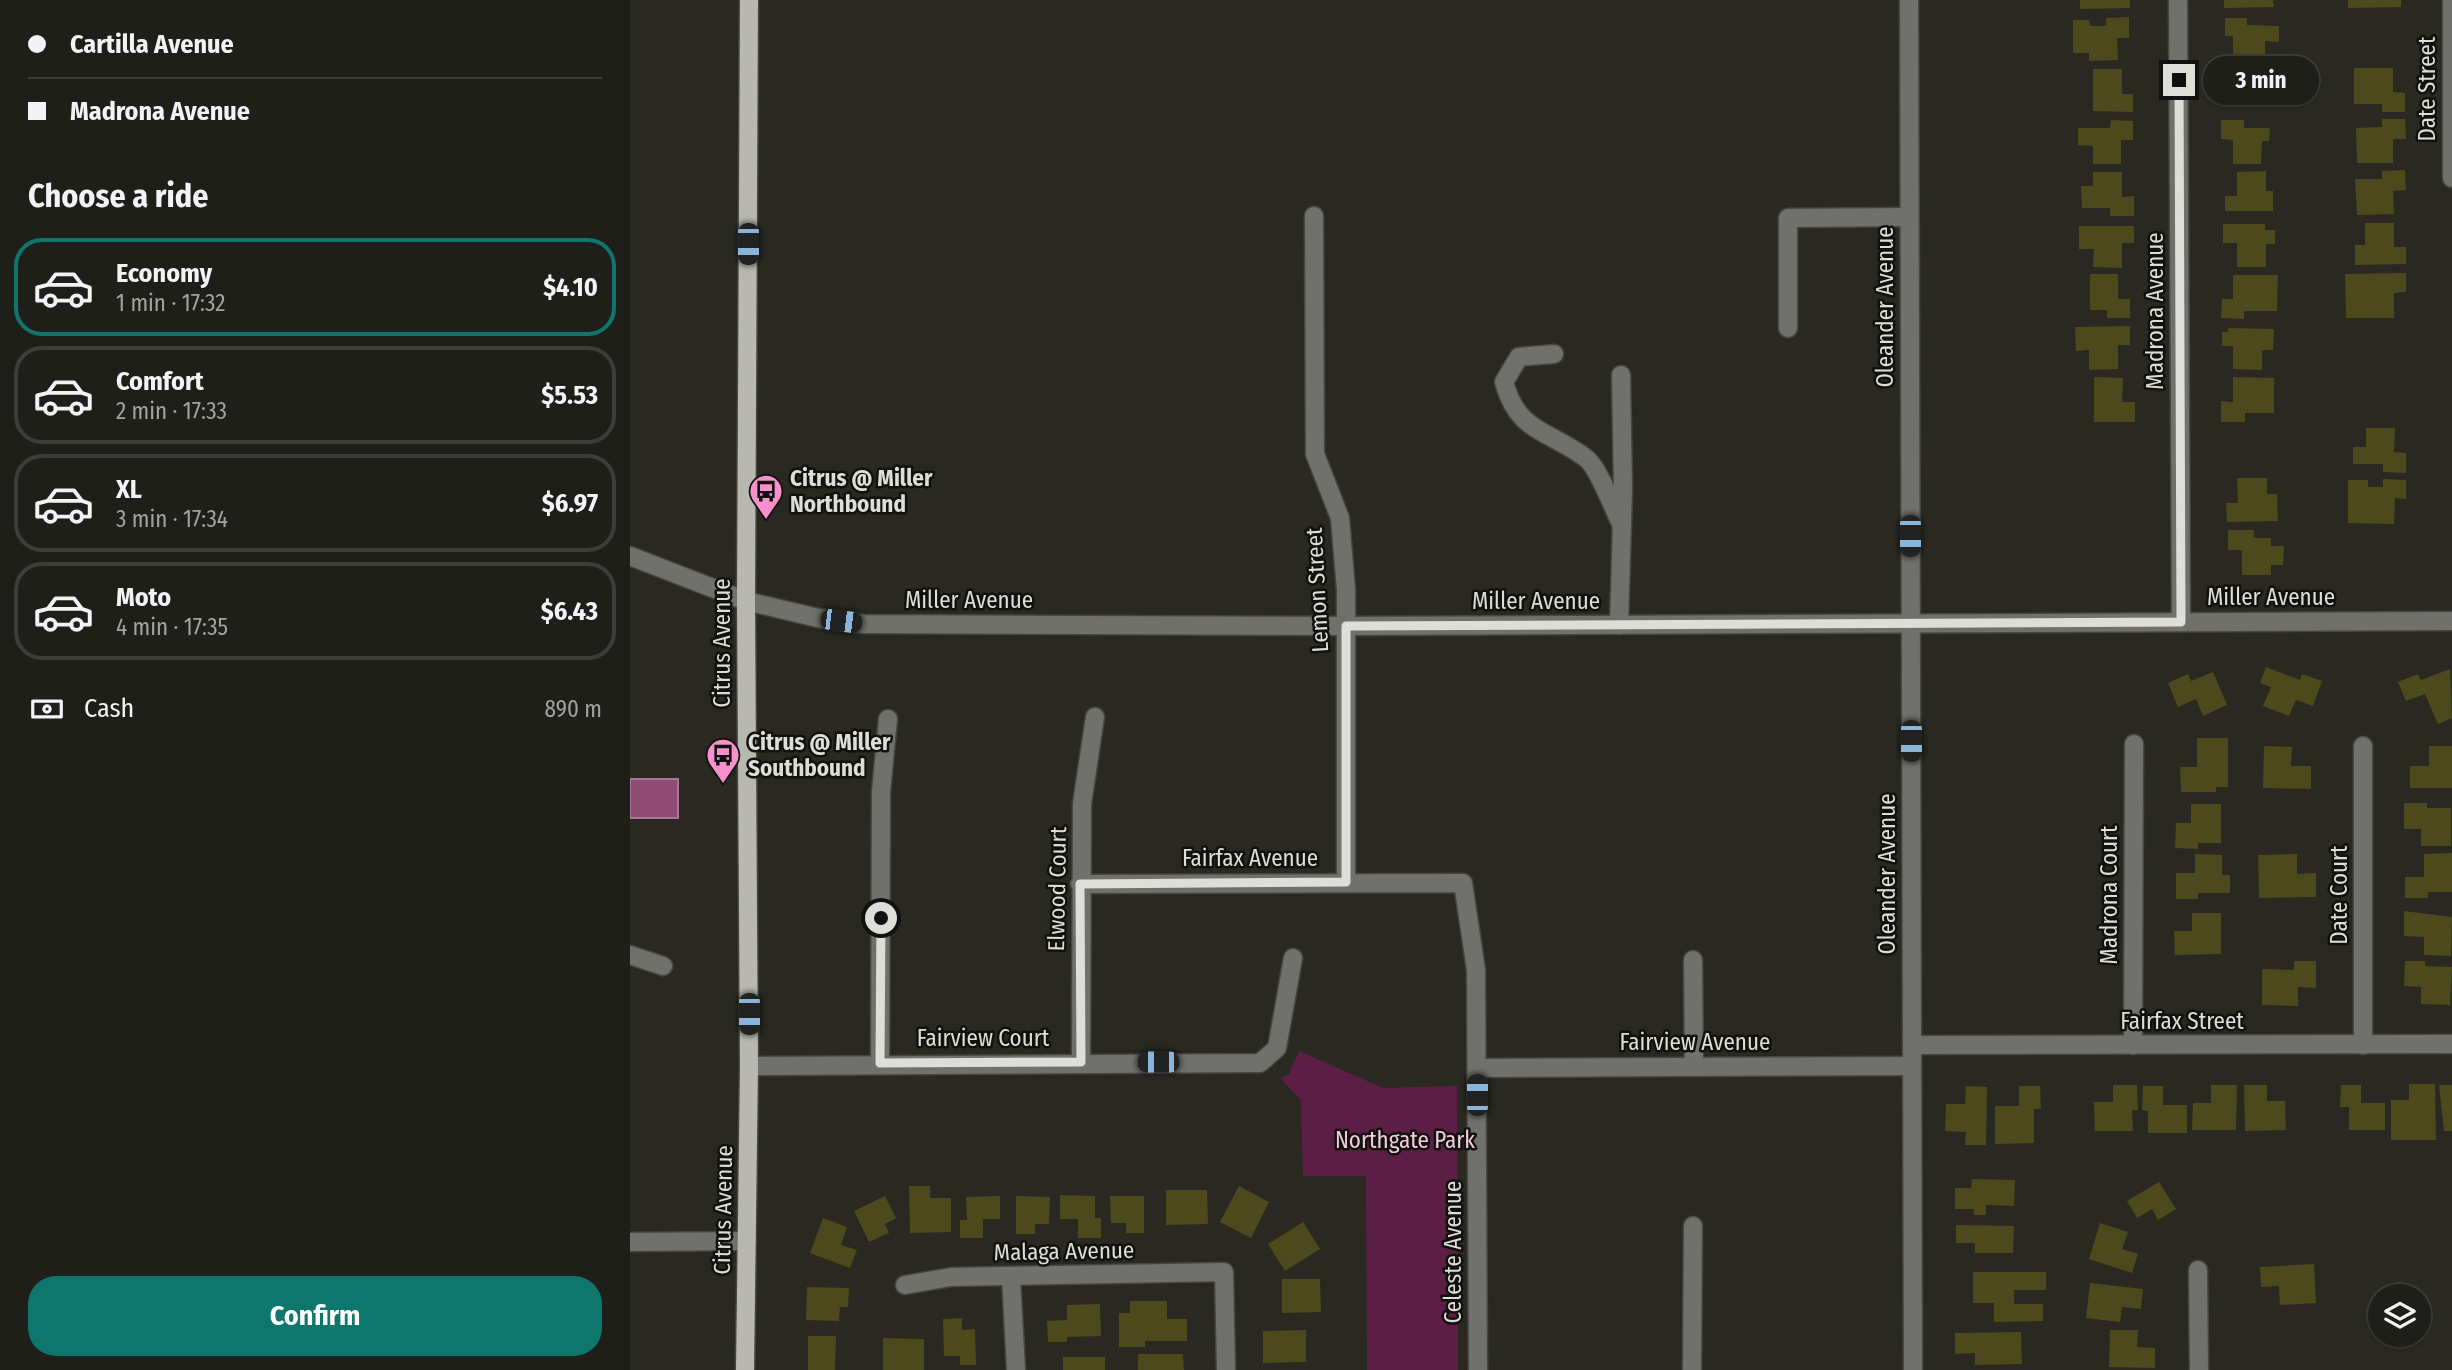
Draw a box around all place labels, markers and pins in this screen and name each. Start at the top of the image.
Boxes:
place label: Citrus @ Miller Northbound [790,464,933,518]
bus stop icon: Citrus @ Miller Northbound [747,472,785,521]
place label: Citrus @ Miller Southbound [748,728,891,782]
bus stop icon: Citrus @ Miller Southbound [704,736,742,785]

